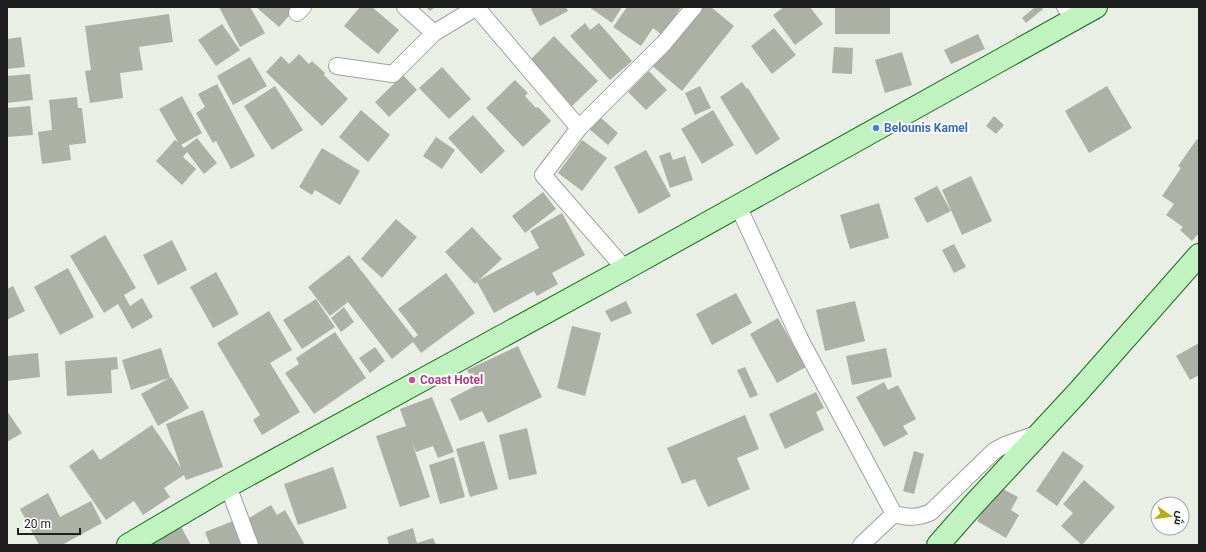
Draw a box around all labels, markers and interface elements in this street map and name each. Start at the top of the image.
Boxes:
place label: Belounis Kamel [884,121,968,135]
marker: Belounis Kamel [871,123,881,133]
place label: Coast Hotel [420,373,483,387]
marker: Coast Hotel [407,375,417,385]
north arrow [1150,496,1190,536]
scale bar [18,510,80,536]
text: ش [1171,510,1187,527]
text: 20 m [24,517,51,531]

